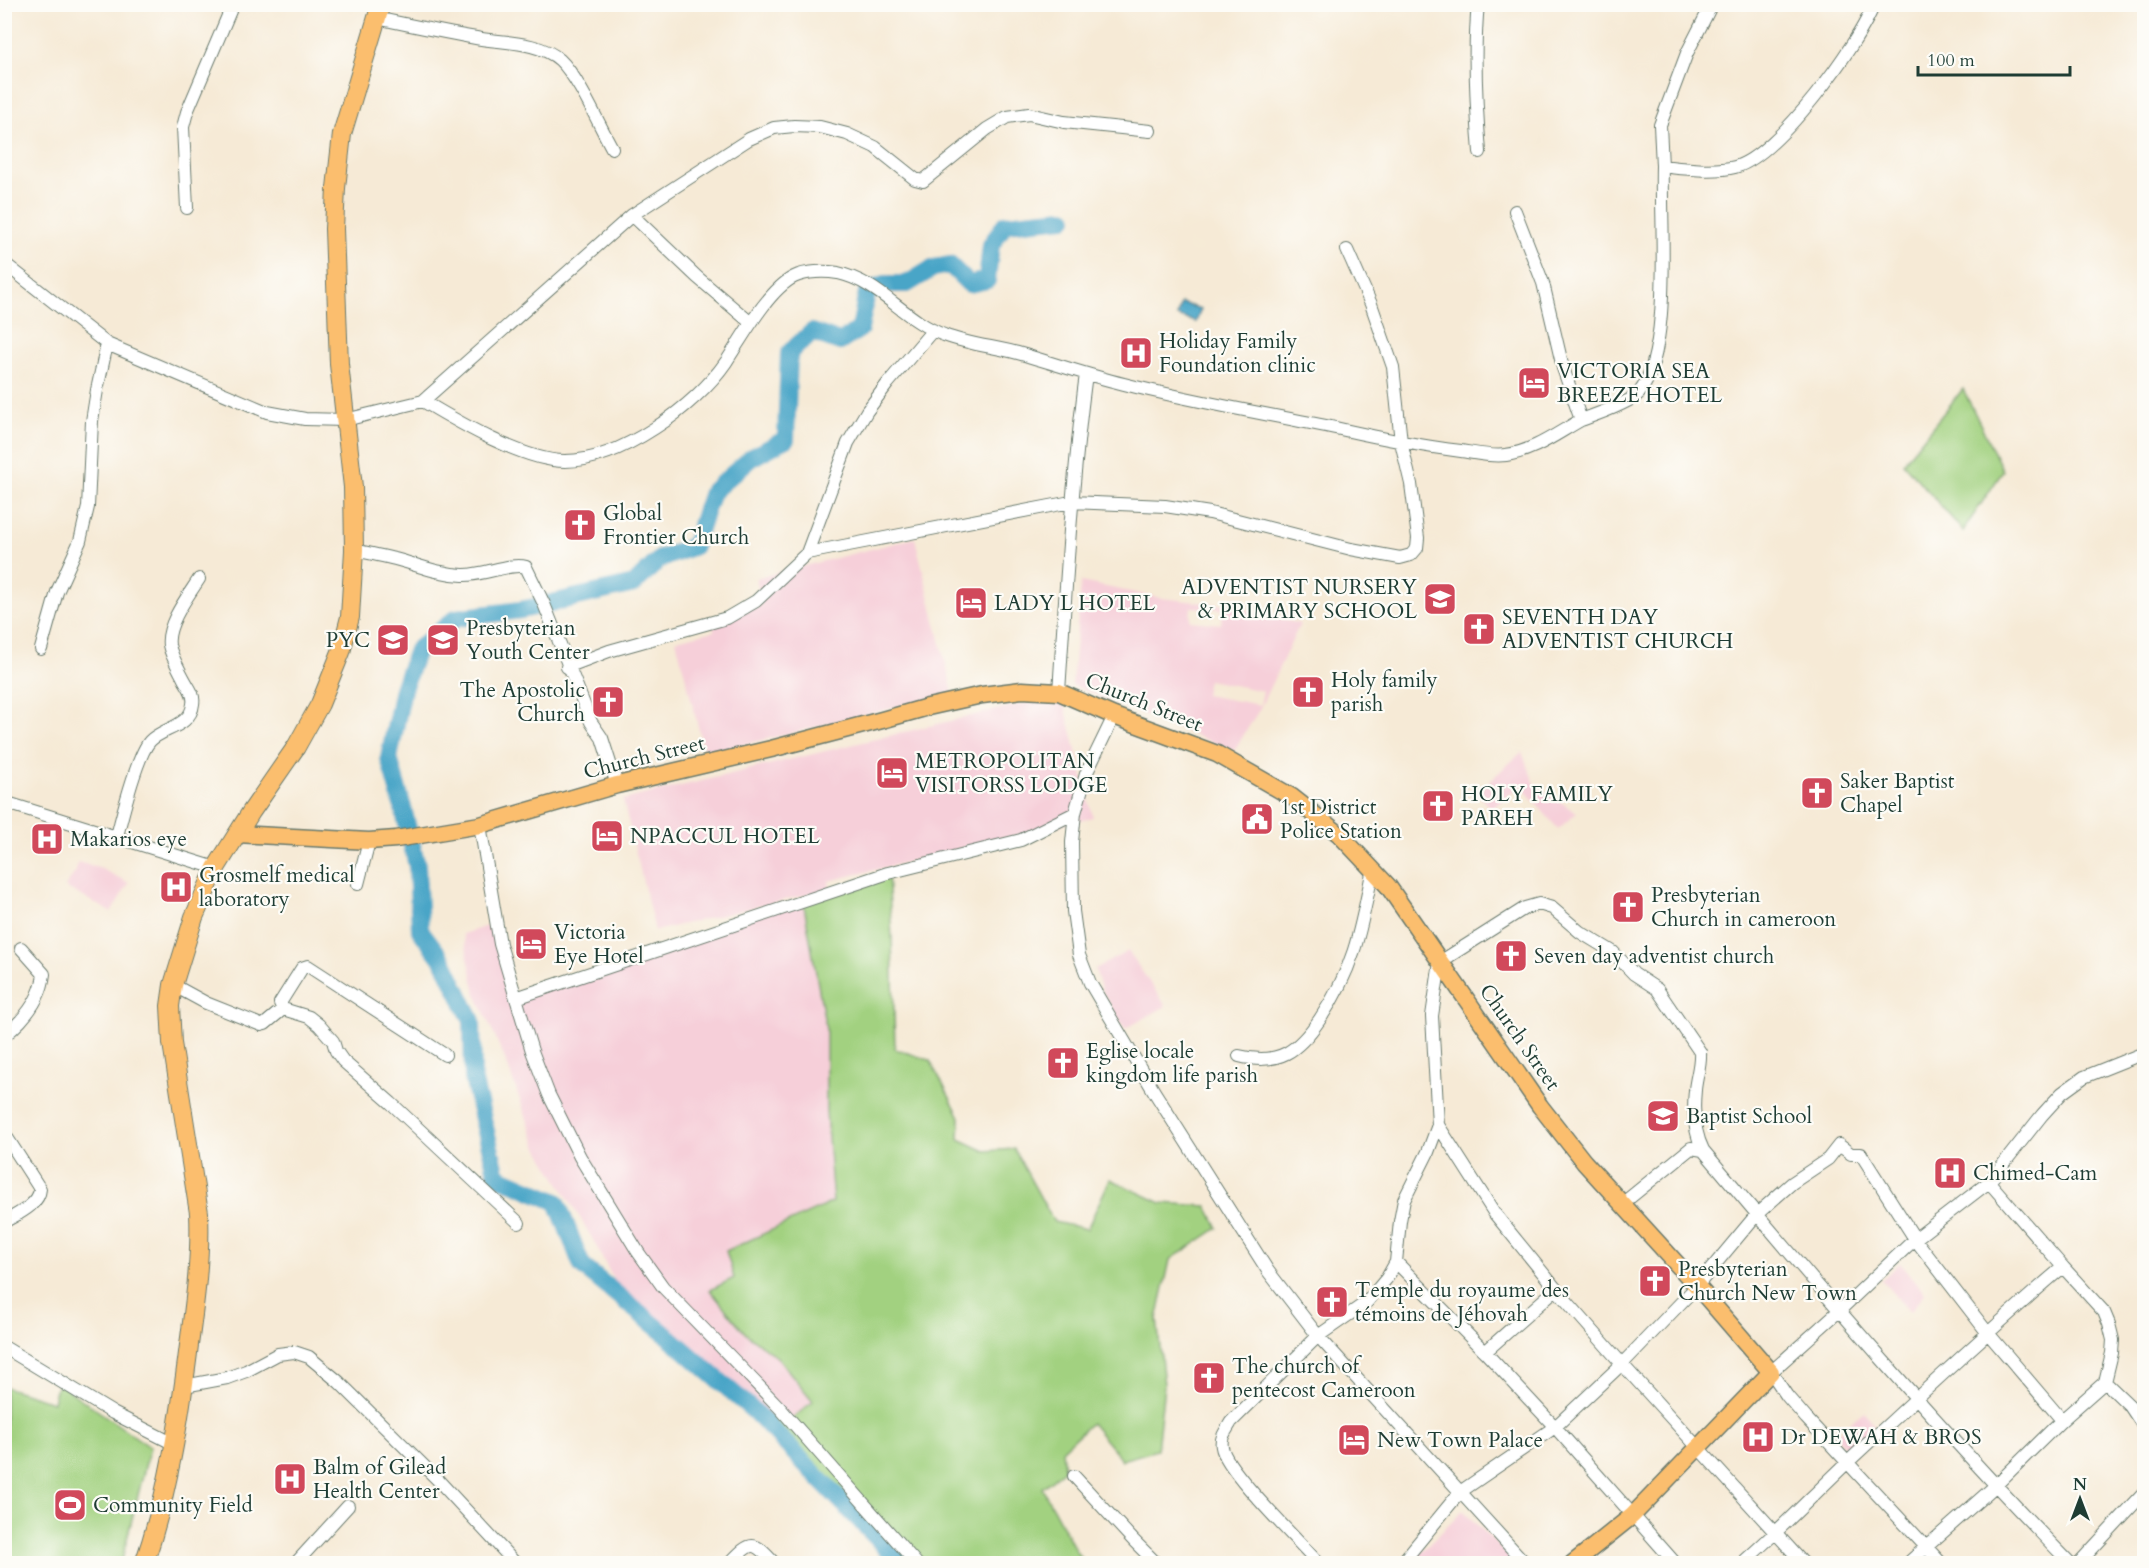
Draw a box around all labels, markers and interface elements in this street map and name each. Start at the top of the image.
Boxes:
scale bar [1918,39,2070,77]
text: 100 m [1927,48,1975,73]
place label: Holiday Family Foundation clinic [1159,327,1316,380]
hospital icon: Holiday Family Foundation clinic [1118,335,1154,371]
place label: VICTORIA SEA BREEZE HOTEL [1557,357,1722,410]
hotel icon: VICTORIA SEA BREEZE HOTEL [1516,365,1552,401]
place label: Global Frontier Church [603,499,750,552]
church icon: Global Frontier Church [562,507,598,543]
place label: ADVENTIST NURSERY & PRIMARY SCHOOL [1181,573,1417,626]
school or university icon: ADVENTIST NURSERY & PRIMARY SCHOOL [1422,581,1458,617]
hotel icon: LADY L HOTEL [953,585,989,621]
place label: LADY L HOTEL [994,589,1155,618]
place label: SEVENTH DAY ADVENTIST CHURCH [1502,603,1733,656]
church icon: SEVENTH DAY ADVENTIST CHURCH [1461,611,1497,647]
place label: Presbyterian Youth Center [466,614,590,667]
school or university icon: PYC [375,622,411,658]
school or university icon: Presbyterian Youth Center [425,622,461,658]
place label: PYC [326,626,370,655]
street label: Church Street [1081,666,1207,739]
place label: Holy family parish [1331,666,1438,719]
church icon: Holy family parish [1290,674,1326,710]
place label: The Apostolic Church [460,676,585,729]
church icon: The Apostolic Church [590,684,626,720]
street label: Church Street [580,728,708,787]
place label: METROPOLITAN VISITORSS LODGE [915,747,1108,800]
hotel icon: METROPOLITAN VISITORSS LODGE [874,755,910,791]
place label: Saker Baptist Chapel [1840,767,1955,820]
church icon: Saker Baptist Chapel [1799,775,1835,811]
place label: HOLY FAMILY PAREH [1461,780,1613,833]
church icon: HOLY FAMILY PAREH [1420,788,1456,824]
place label: 1st District Police Station [1280,793,1402,846]
public building icon: 1st District Police Station [1239,801,1275,837]
hotel icon: NPACCUL HOTEL [589,818,625,854]
hospital icon: Makarios eye [29,821,65,857]
place label: NPACCUL HOTEL [630,822,820,851]
place label: Makarios eye [70,825,187,854]
place label: Grosmelf medical laboratory [199,861,355,914]
hospital icon: Grosmelf medical laboratory [158,869,194,905]
place label: Presbyterian Church in cameroon [1651,881,1836,934]
church icon: Presbyterian Church in cameroon [1610,889,1646,925]
place label: Victoria Eye Hotel [554,918,644,971]
hotel icon: Victoria Eye Hotel [513,926,549,962]
church icon: Seven day adventist church [1493,938,1529,974]
place label: Seven day adventist church [1534,942,1775,971]
street label: Church Street [1472,978,1567,1097]
place label: Eglise locale kingdom life parish [1086,1037,1258,1090]
church icon: Eglise locale kingdom life parish [1045,1045,1081,1081]
school or university icon: Baptist School [1645,1098,1681,1134]
place label: Baptist School [1686,1102,1812,1131]
hospital icon: Chimed-Cam [1932,1155,1968,1191]
place label: Chimed-Cam [1973,1159,2097,1188]
place label: Presbyterian Church New Town [1678,1255,1857,1308]
church icon: Presbyterian Church New Town [1637,1263,1673,1299]
place label: Temple du royaume des témoins de Jéhovah [1355,1276,1569,1329]
church icon: Temple du royaume des témoins de Jéhovah [1314,1284,1350,1320]
place label: The church of pentecost Cameroon [1232,1352,1416,1405]
church icon: The church of pentecost Cameroon [1191,1360,1227,1396]
hospital icon: Dr DEWAH & BROS [1740,1419,1776,1455]
hotel icon: New Town Palace [1336,1422,1372,1458]
place label: Dr DEWAH & BROS [1781,1423,1981,1452]
place label: New Town Palace [1377,1426,1543,1455]
place label: Balm of Gilead Health Center [313,1453,446,1506]
hospital icon: Balm of Gilead Health Center [272,1461,308,1497]
north arrow [2050,1469,2110,1529]
text: N [2073,1474,2087,1496]
sports icon: Community Field [52,1487,88,1523]
place label: Community Field [93,1491,253,1520]

